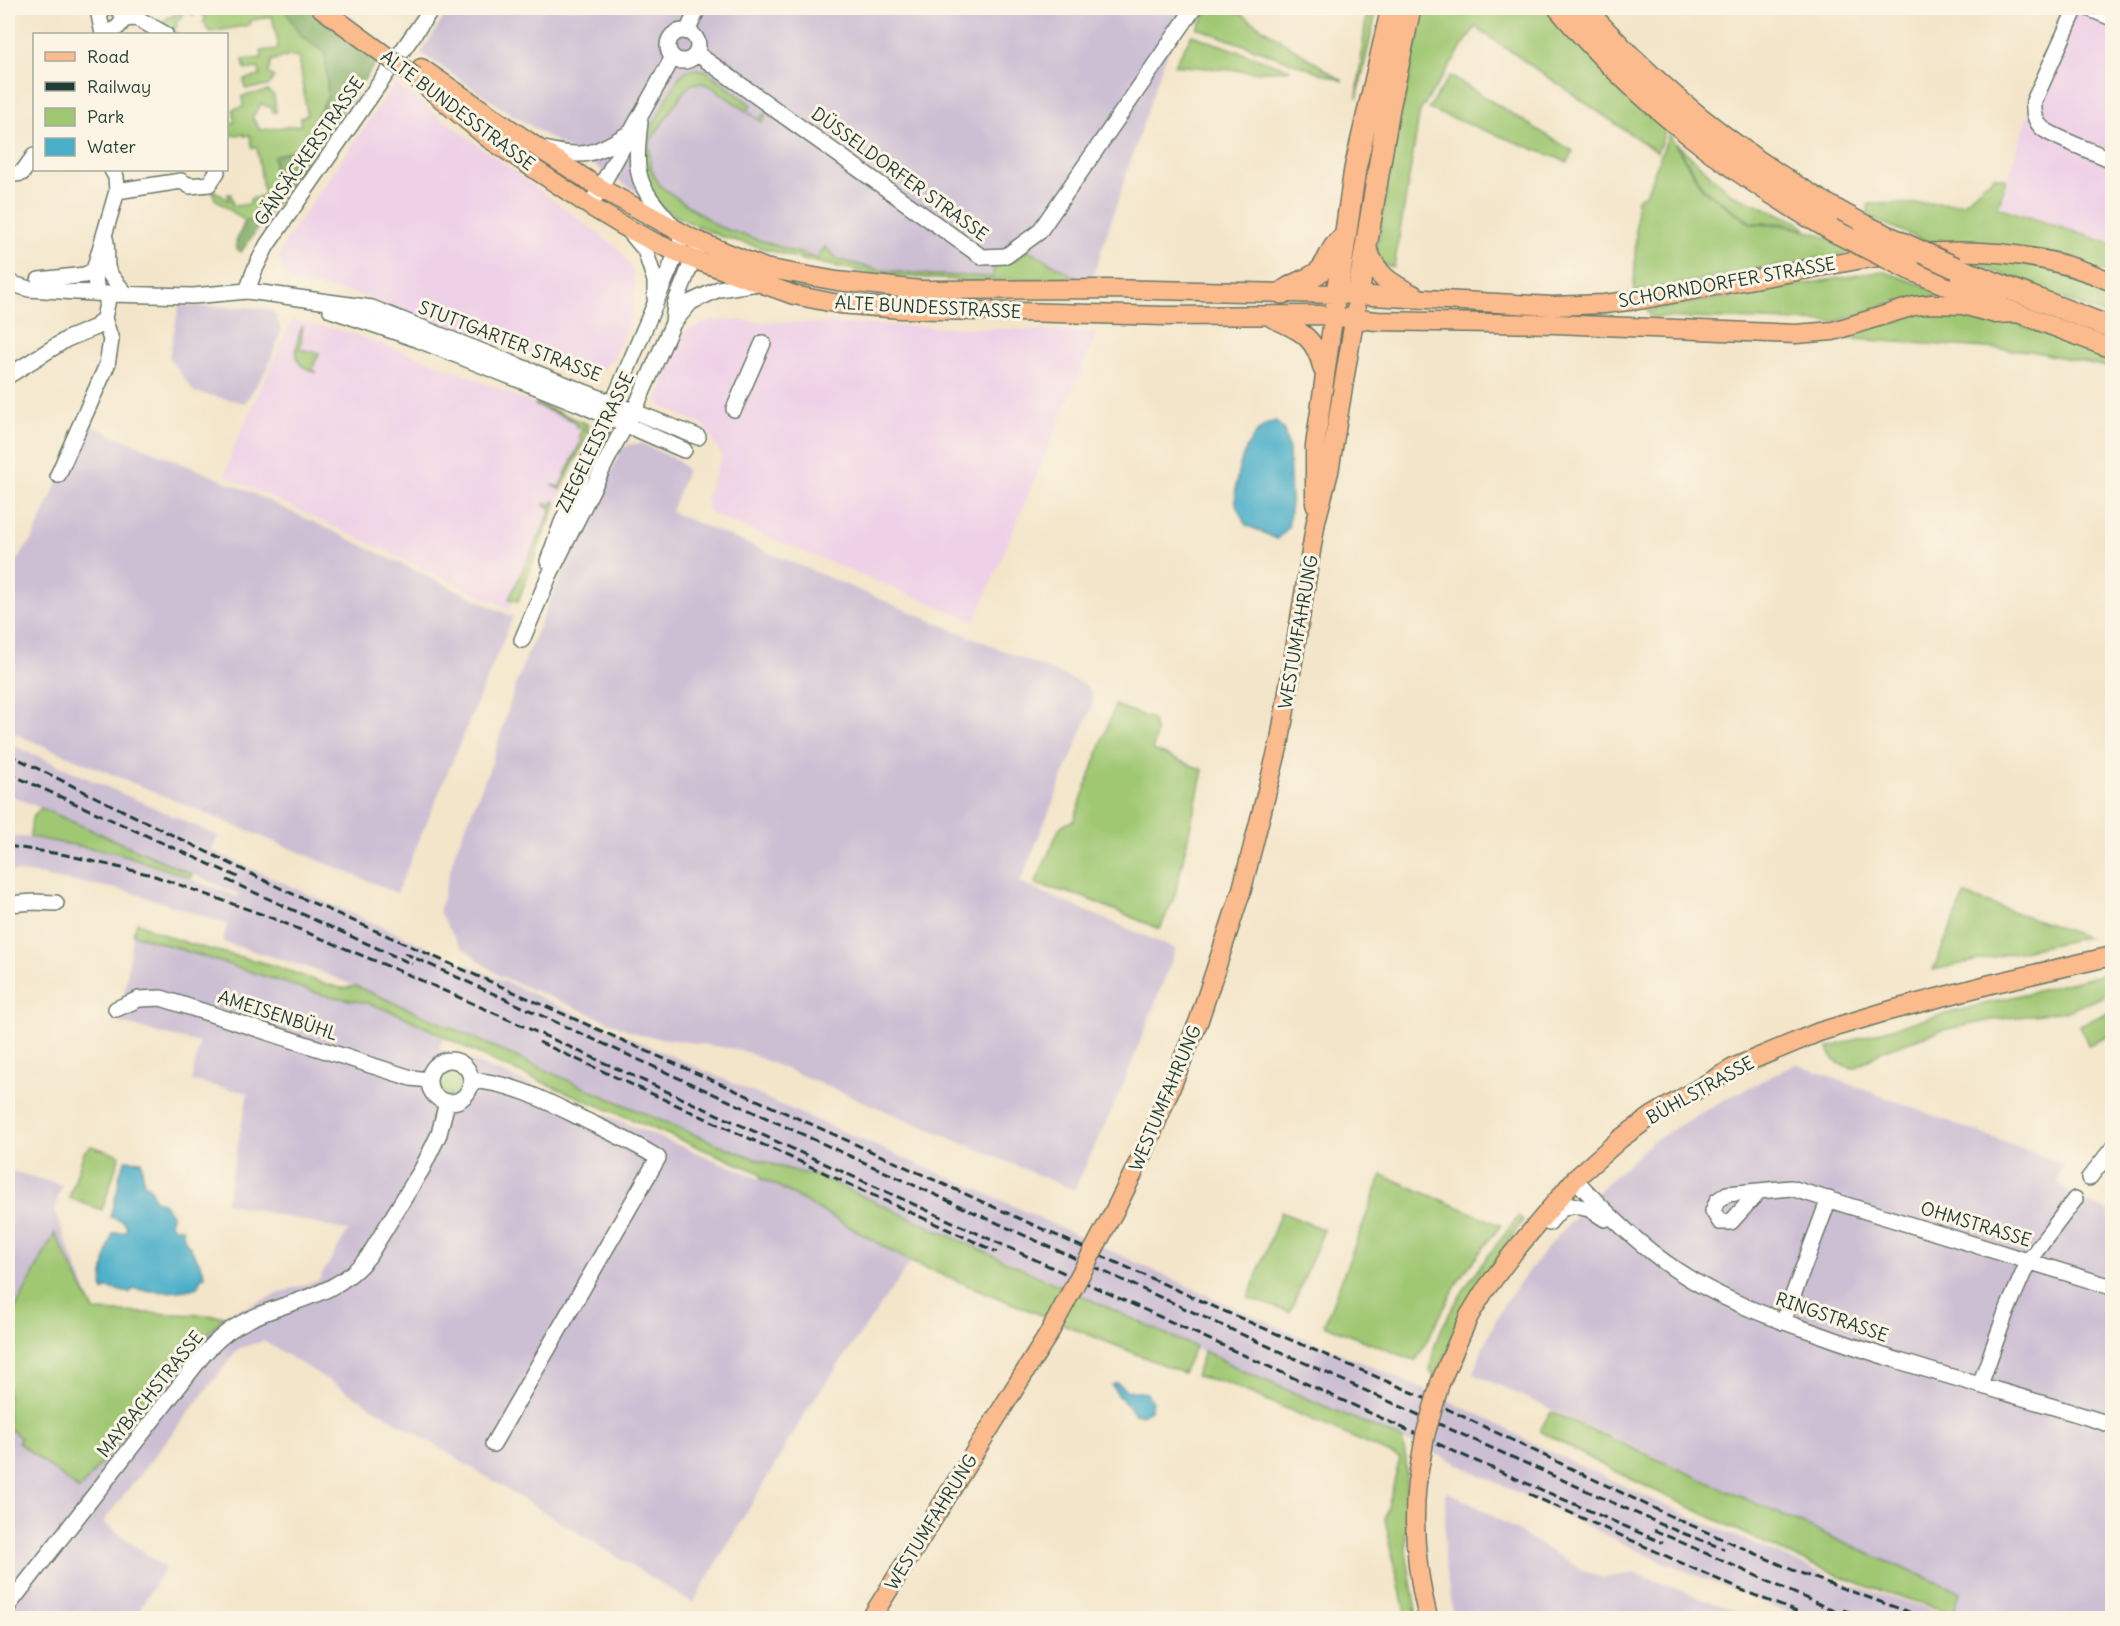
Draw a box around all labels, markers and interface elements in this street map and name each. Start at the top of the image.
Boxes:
legend [33,33,228,171]
text: Road [87,45,130,68]
street label: ALTE BUNDESSTRASSE [377,45,539,175]
street label: GÄNSÄCKERSTRASSE [249,72,369,230]
text: Railway [87,75,151,98]
street label: DÜSSELDORFER STRASSE [807,102,993,246]
text: Park [87,105,124,128]
text: Water [87,135,137,158]
street label: SCHORNDORFER STRASSE [1617,252,1837,312]
street label: ALTE BUNDESSTRASSE [834,291,1022,323]
street label: STUTTGARTER STRASSE [415,295,605,387]
street label: ZIEGELEISTRASSE [551,368,639,516]
street label: WESTUMFAHRUNG [1273,553,1323,711]
street label: AMEISENBÜHL [215,985,341,1045]
street label: WESTUMFAHRUNG [1124,1022,1206,1174]
street label: BÜHLSTRASSE [1642,1051,1758,1129]
street label: OHMSTRASSE [1918,1196,2034,1252]
street label: RINGSTRASSE [1773,1287,1891,1347]
street label: MAYBACHSTRASSE [92,1326,208,1462]
street label: WESTUMFAHRUNG [880,1450,982,1594]

